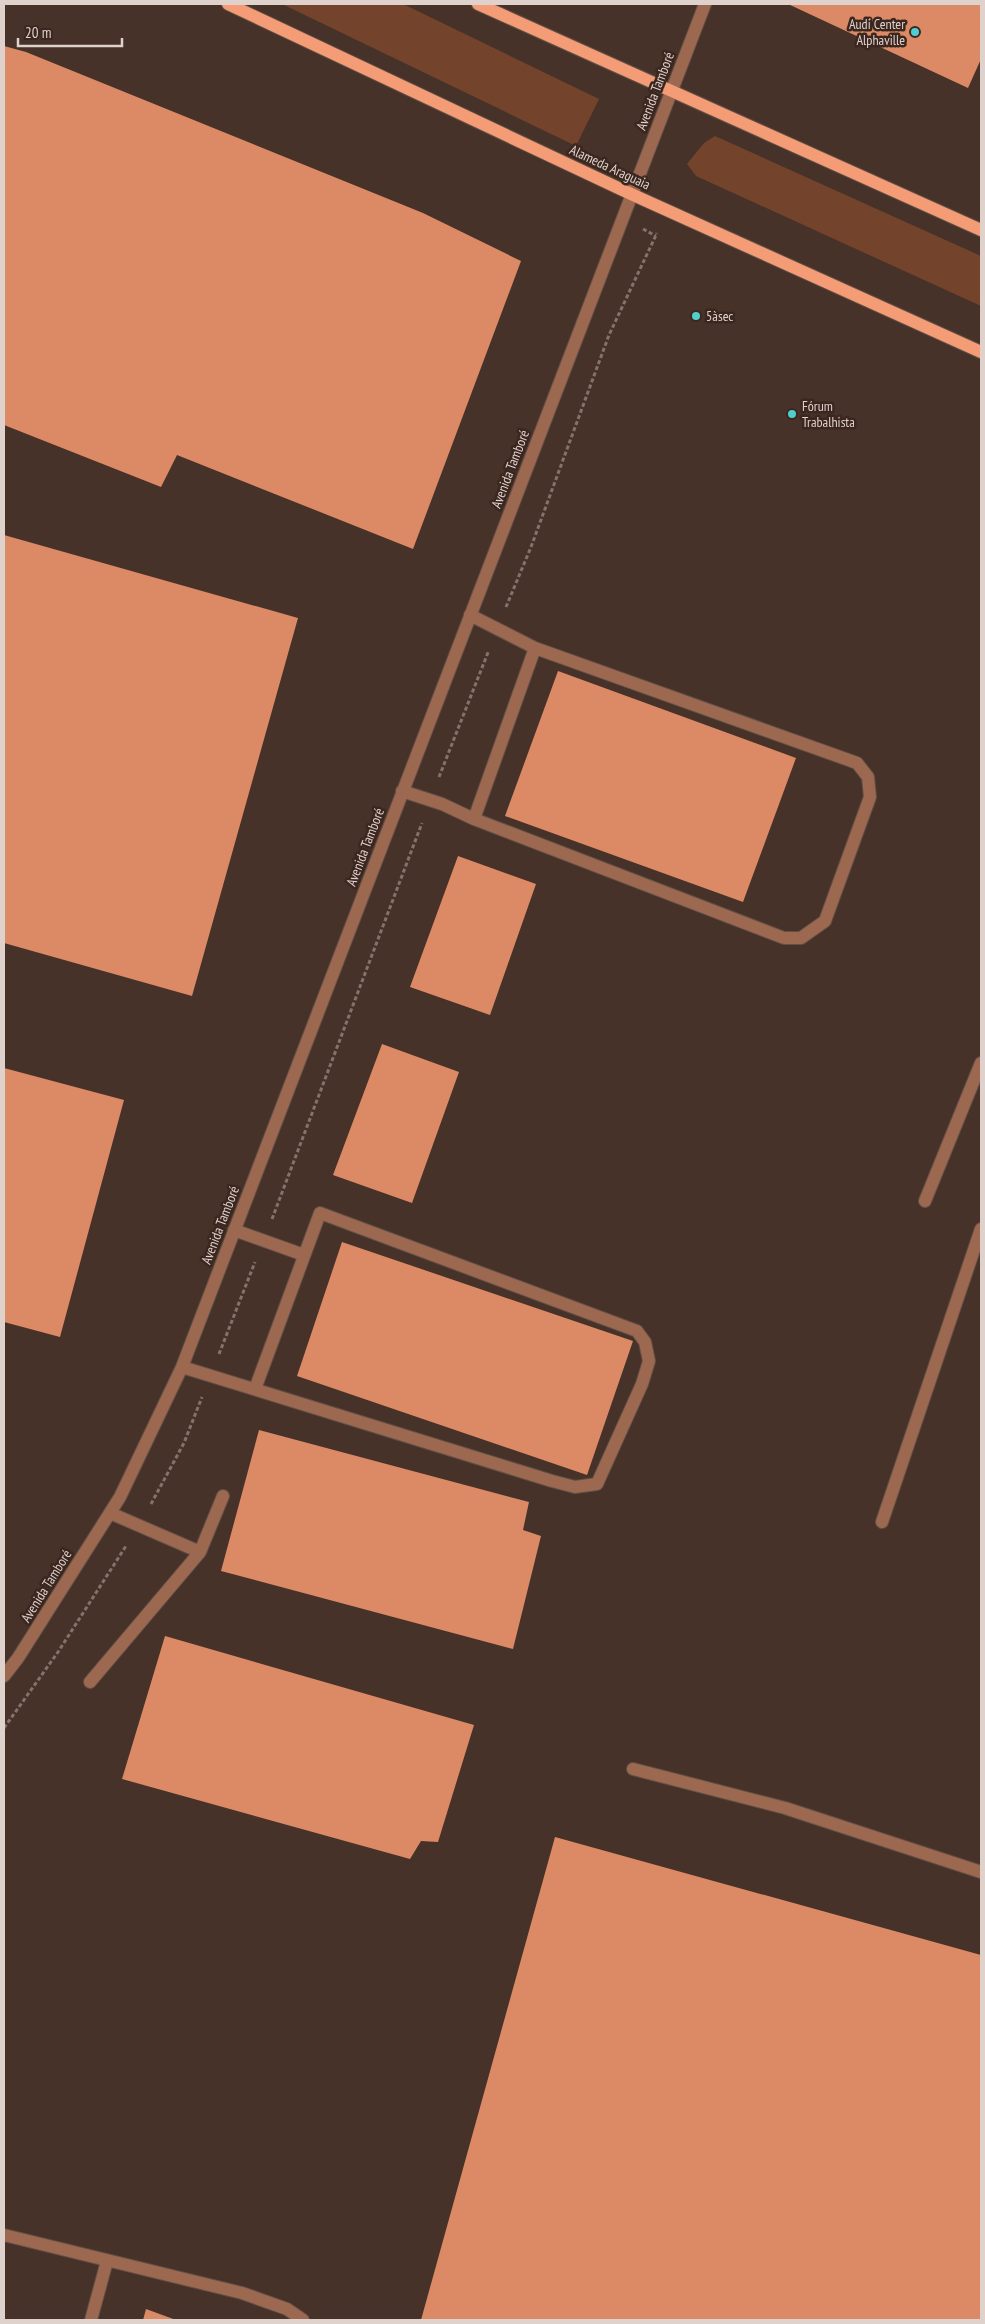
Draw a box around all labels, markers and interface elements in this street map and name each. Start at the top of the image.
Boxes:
scale bar [18,15,121,47]
place label: Audi Center Alphaville [849,15,905,49]
text: 20 m [25,23,51,42]
marker: Audi Center Alphaville [909,26,921,38]
street label: Avenida Tamboré [632,49,678,133]
street label: Alameda Araguaia [567,140,653,194]
place label: 5àsec [706,307,733,325]
marker: 5àsec [690,310,702,322]
place label: Fórum Trabalhista [802,397,855,431]
marker: Fórum Trabalhista [786,408,798,420]
street label: Avenida Tamboré [487,427,533,511]
street label: Avenida Tamboré [342,805,388,889]
street label: Avenida Tamboré [197,1183,243,1267]
street label: Avenida Tamboré [17,1546,76,1626]

